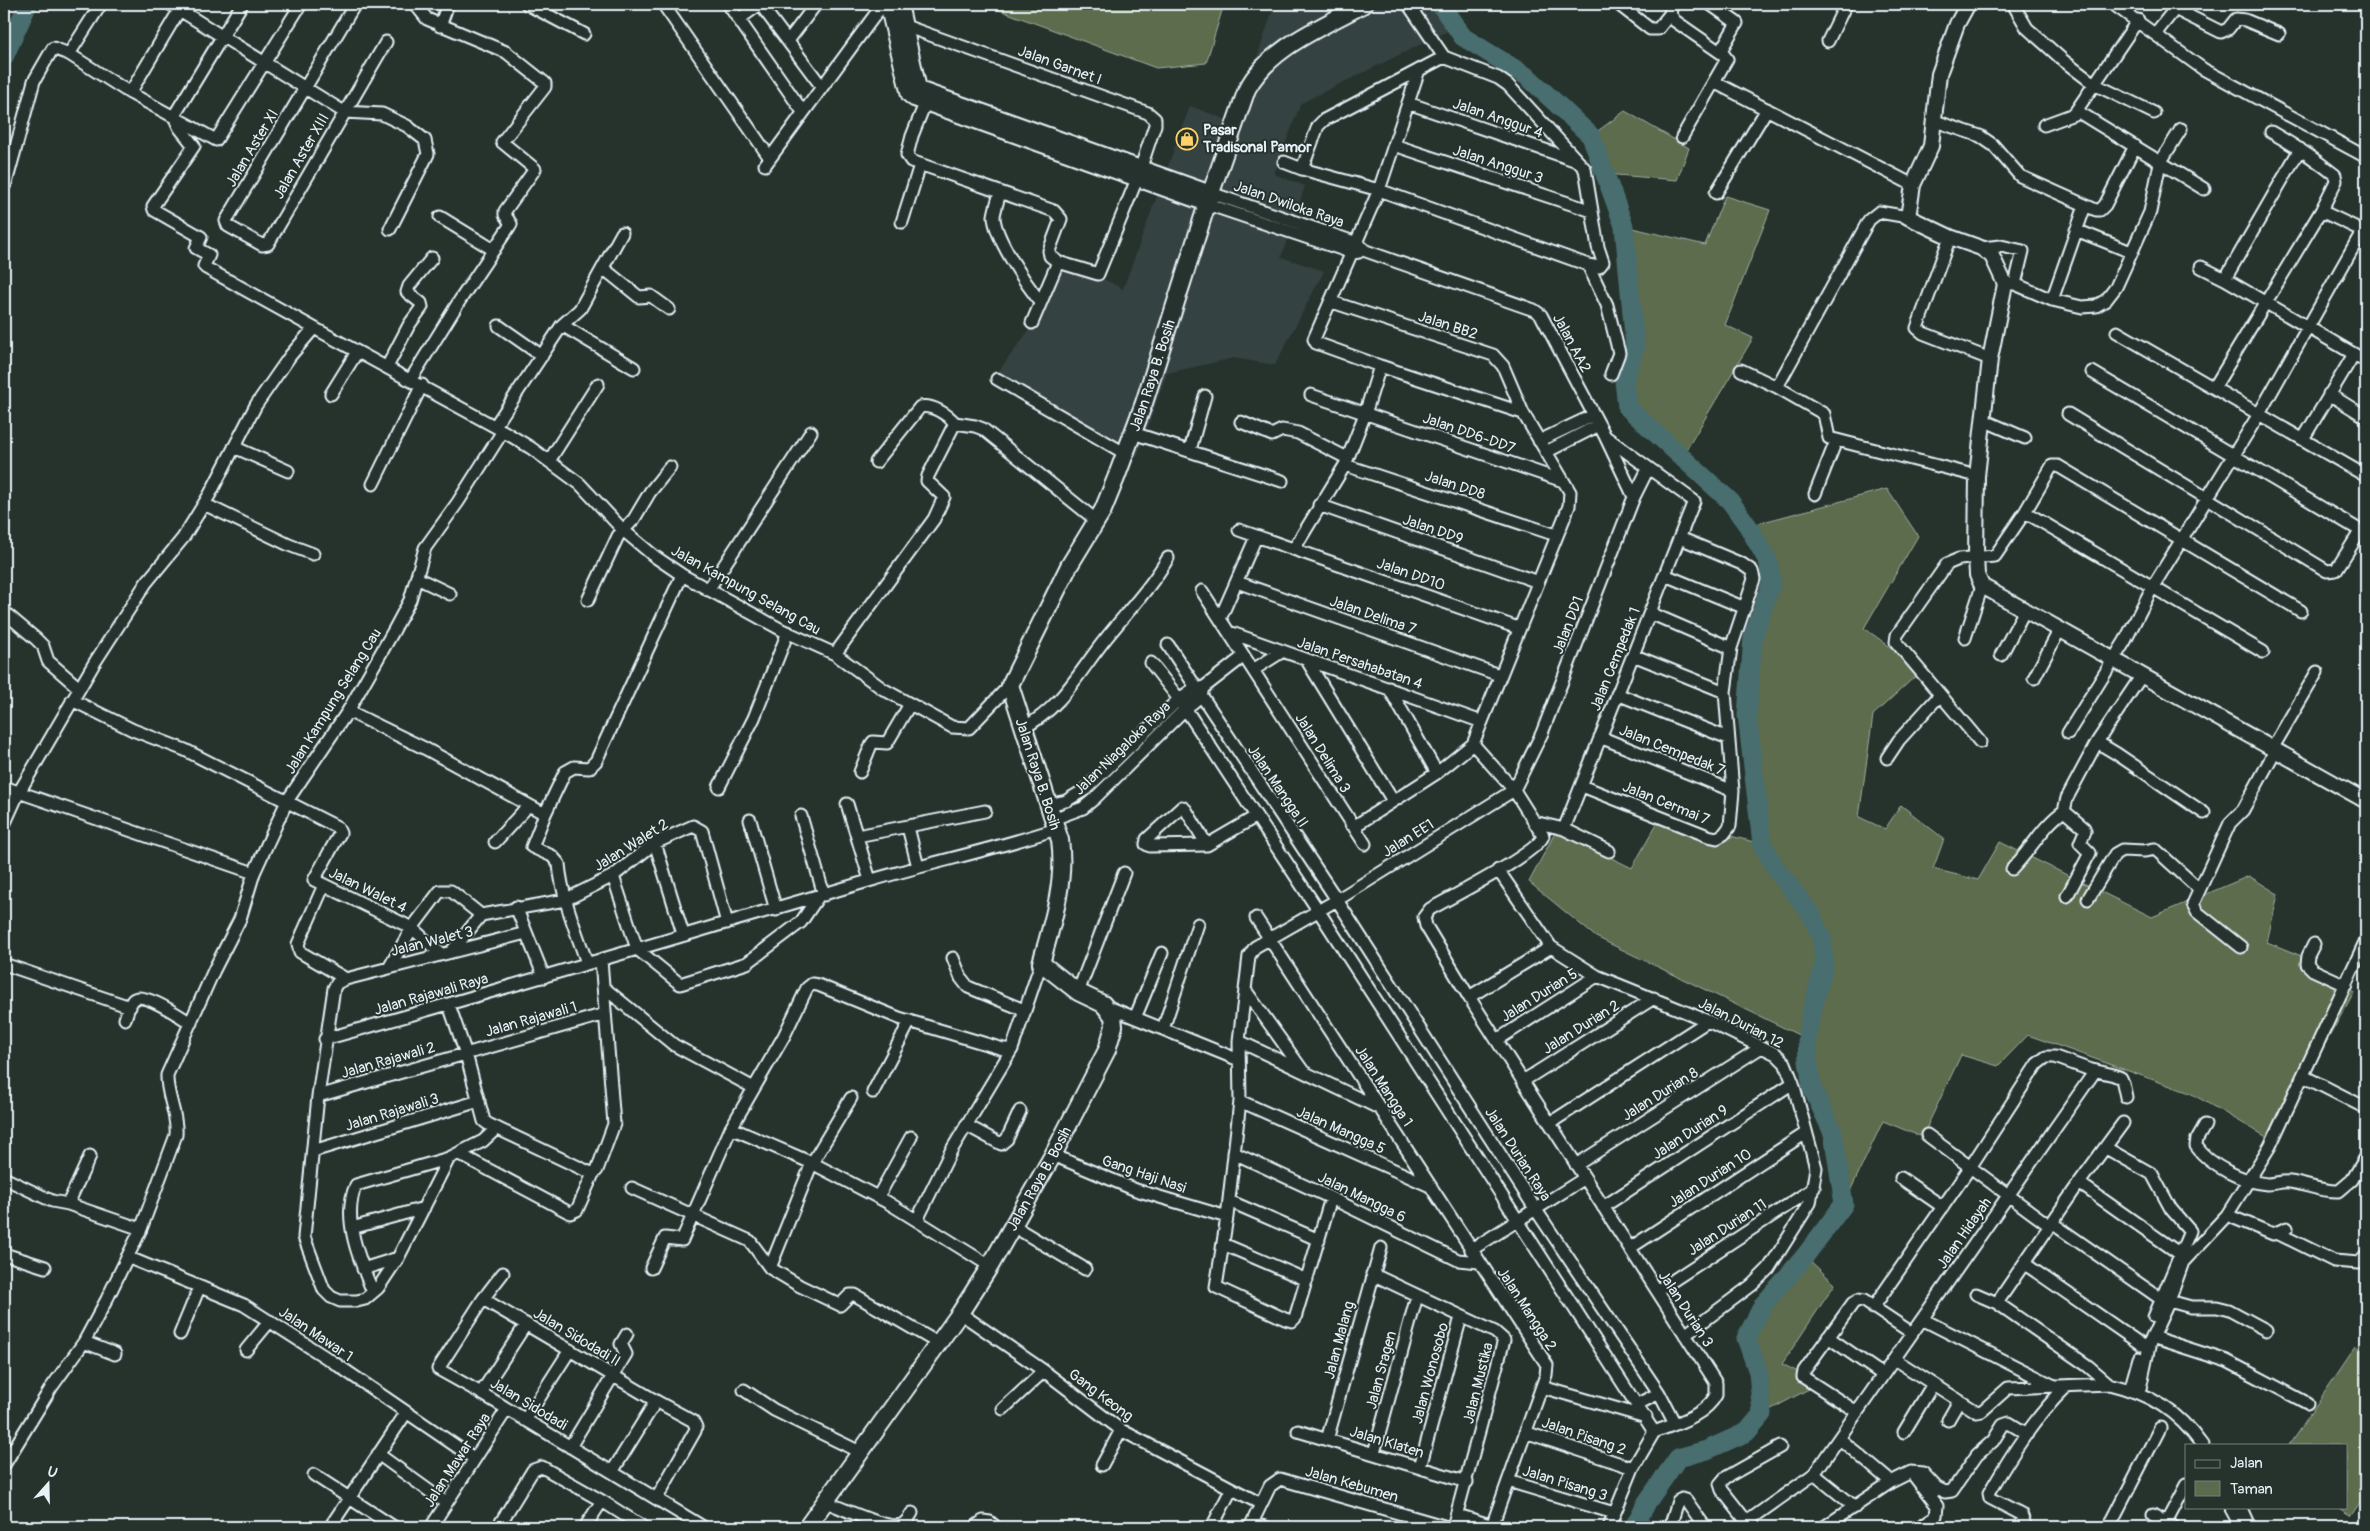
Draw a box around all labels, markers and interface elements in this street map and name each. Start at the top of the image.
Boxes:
street label: Jalan Garnet I [1015,42,1104,89]
street label: Jalan Anggur 4 [1450,94,1546,143]
street label: Jalan Aster XI [222,106,283,191]
street label: Jalan Aster XIII [269,110,334,202]
place label: Pasar Tradisonal Pamor [1202,121,1312,157]
shop icon: Pasar Tradisonal Pamor [1175,127,1199,151]
street label: Jalan Anggur 3 [1450,141,1545,188]
street label: Jalan Dwiloka Raya [1231,177,1346,232]
street label: Jalan BB2 [1416,307,1480,344]
street label: Jalan AA2 [1548,311,1595,376]
street label: Jalan Raya B. Bosih [1125,317,1180,434]
street label: Jalan DD6-DD7 [1420,409,1518,458]
street label: Jalan DD8 [1422,467,1488,504]
street label: Jalan DD9 [1400,510,1465,549]
street label: Jalan Kampung Selang Cau [668,541,824,640]
street label: Jalan DD10 [1374,554,1447,595]
street label: Jalan Delima 7 [1327,592,1419,639]
street label: Jalan DD1 [1549,593,1588,657]
street label: Jalan Cempedak 1 [1586,605,1645,714]
street label: Jalan Kampung Selang Cau [281,625,386,778]
street label: Jalan Persahabatan 4 [1295,633,1425,694]
street label: Jalan Niagaloka Raya [1070,697,1175,799]
street label: Jalan Delima 3 [1291,710,1355,797]
street label: Jalan Raya B. Bosih [1011,716,1065,832]
street label: Jalan Cempedak 7 [1616,721,1727,780]
street label: Jalan Mangga II [1243,741,1312,831]
street label: Jalan Cermai 7 [1620,777,1712,830]
street label: Jalan Walet 2 [590,815,672,876]
street label: Jalan EE1 [1379,815,1438,862]
street label: Jalan Walet 4 [326,863,410,918]
street label: Jalan Walet 3 [389,922,475,961]
street label: Jalan Durian 5 [1497,964,1581,1027]
street label: Jalan Rajawali Raya [372,969,490,1020]
street label: Jalan Durian 12 [1695,994,1787,1053]
street label: Jalan Durian 2 [1539,996,1623,1059]
street label: Jalan Rajawali 1 [483,997,579,1042]
street label: Jalan Rajawali 2 [339,1038,437,1083]
street label: Jalan Mangga 1 [1350,1042,1417,1130]
street label: Jalan Durian 8 [1619,1063,1702,1125]
street label: Jalan Rajawali 3 [343,1089,441,1136]
street label: Jalan Durian 9 [1649,1101,1732,1164]
street label: Jalan Mangga 5 [1293,1102,1388,1159]
street label: Jalan Durian Raya [1480,1104,1555,1205]
street label: Jalan Raya B. Bosih [1003,1124,1076,1234]
street label: Jalan Durian 10 [1665,1145,1755,1212]
street label: Gang Haji Nasi [1099,1151,1189,1198]
street label: Jalan Mangga 6 [1315,1168,1409,1227]
street label: Jalan Hidayah [1933,1194,1996,1273]
street label: Jalan Durian 11 [1684,1195,1770,1260]
street label: Jalan Mangga 2 [1493,1264,1561,1355]
street label: Jalan Durian 3 [1654,1267,1717,1351]
street label: Jalan Malang [1320,1299,1359,1381]
street label: Jalan Mawar 1 [275,1303,356,1366]
street label: Jalan Sidodadi II [530,1304,624,1371]
street label: Jalan Wonosobo [1408,1321,1453,1426]
street label: Jalan Sragen [1362,1329,1401,1411]
street label: Jalan Mustika [1459,1341,1498,1426]
street label: Gang Keong [1065,1365,1137,1426]
street label: Jalan Sidodadi [487,1374,571,1435]
street label: Jalan Mawar Raya [420,1410,495,1511]
street label: Jalan Pisang 2 [1539,1413,1628,1460]
street label: Jalan Klaten [1347,1422,1426,1463]
legend [2185,1444,2348,1508]
text: Jalan [2230,1454,2263,1473]
north arrow [22,1458,72,1508]
street label: Jalan Kebumen [1303,1462,1401,1507]
street label: Jalan Pisang 3 [1520,1462,1610,1505]
text: U [45,1463,60,1482]
text: Taman [2230,1480,2273,1499]

